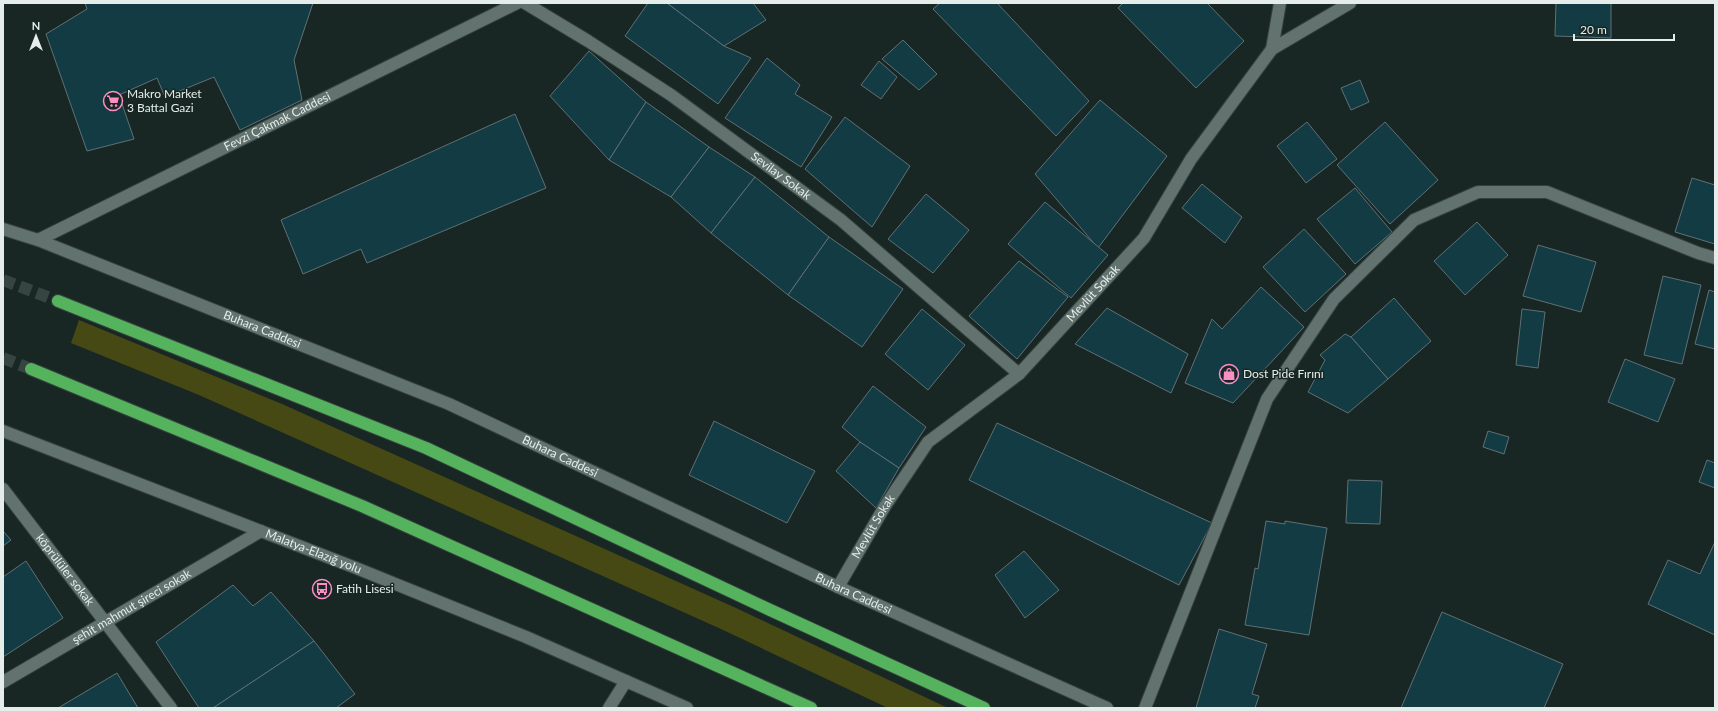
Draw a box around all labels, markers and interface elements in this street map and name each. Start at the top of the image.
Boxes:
north arrow [16,16,56,56]
scale bar [1574,16,1674,42]
text: N [32,19,40,32]
text: 20 m [1580,22,1607,37]
place label: Makro Market 3 Battal Gazi [127,86,202,115]
street label: Fevzi Çakmak Caddesi [221,88,333,154]
supermarket icon: Makro Market 3 Battal Gazi [102,90,124,112]
street label: Sevilay Sokak [748,148,815,203]
street label: Mevlüt Sokak [1063,261,1123,324]
street label: Buhara Caddesi [221,307,303,351]
shop icon: Dost Pide Fırını [1218,363,1240,385]
place label: Dost Pide Fırını [1243,366,1324,381]
street label: Buhara Caddesi [520,432,601,480]
street label: Mevlüt Sokak [848,491,898,561]
street label: Malatya-Elazığ yolu [263,526,364,576]
street label: köprülüler sokak [33,531,98,609]
street label: şehit mahmut şireci sokak [69,565,194,647]
street label: Buhara Caddesi [813,569,894,617]
bus stop icon: Fatih Lisesi [311,578,333,600]
place label: Fatih Lisesi [336,581,394,596]

